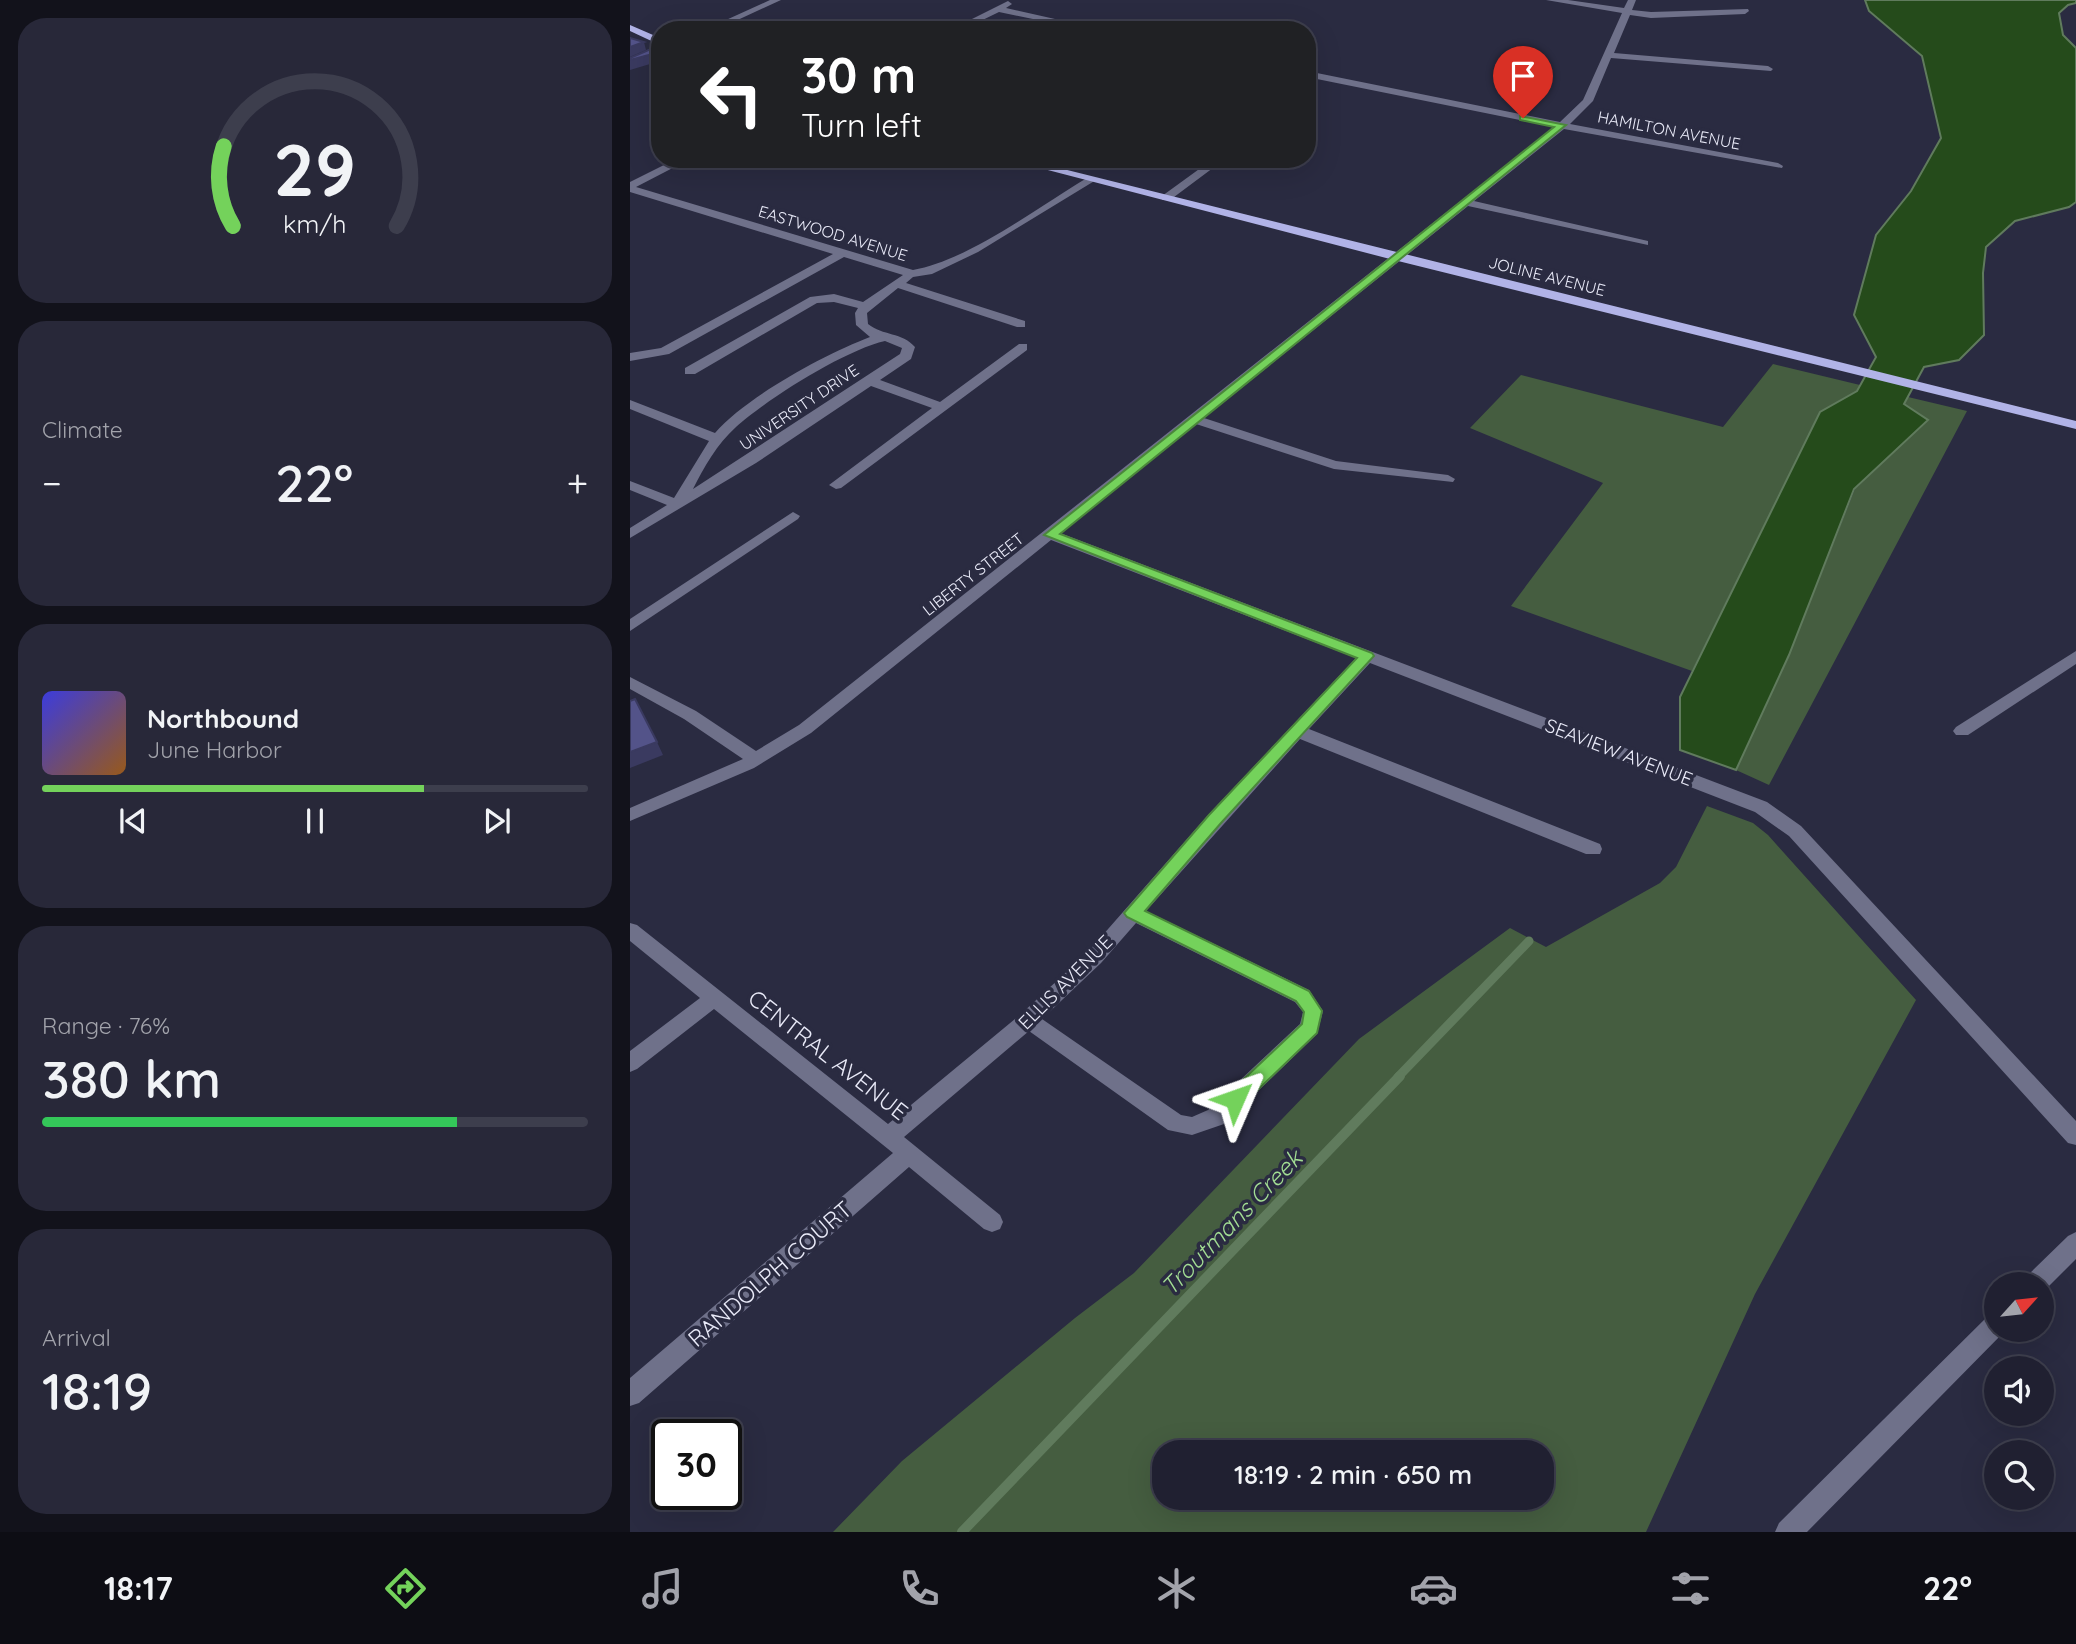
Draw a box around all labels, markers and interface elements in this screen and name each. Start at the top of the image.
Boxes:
text: 30 m [801,44,916,105]
pin [1493,46,1553,118]
icon: left [686,49,777,140]
icon: arrive [1504,57,1542,95]
text: Turn left [801,105,922,145]
street label: HAMILTON AVENUE [1596,106,1742,154]
text: 29 [274,124,356,215]
street label: EASTWOOD AVENUE [756,201,910,265]
text: km/h [283,208,347,239]
street label: JOLINE AVENUE [1486,252,1608,300]
street label: UNIVERSITY DRIVE [736,360,862,454]
text: Climate [42,415,123,444]
text: 22° [275,450,353,515]
text: − [42,459,62,507]
text: + [567,459,588,507]
street label: LIBERTY STREET [918,528,1028,620]
text: Northbound [147,702,299,735]
street label: SEAVIEW AVENUE [1542,713,1696,791]
text: June Harbor [147,735,282,764]
icon: previous [114,802,152,840]
icon: pause [296,802,334,840]
icon: next [478,802,516,840]
street label: ELLIS AVENUE [1013,930,1117,1034]
street label: CENTRAL AVENUE [743,983,914,1126]
text: Range · 76% [42,1011,170,1040]
text: 380 km [42,1046,221,1111]
position arrow [1198,1062,1272,1136]
water label: Troutmans Creek [1154,1142,1310,1301]
street label: RANDOLPH COURT [682,1194,858,1353]
north arrow [1984,1272,2054,1342]
map controls [1984,1272,2054,1510]
text: Arrival [42,1323,111,1352]
button: sound [1984,1356,2054,1426]
text: 18:19 [42,1358,152,1423]
speed limit sign: 30 [651,1419,742,1510]
button: search [1984,1440,2054,1510]
text: 18:19 · 2 min · 650 m [1234,1458,1472,1491]
icon: directions [381,1564,430,1613]
icon: music [638,1564,687,1613]
icon: phone [895,1564,944,1613]
icon: climate [1152,1564,1201,1613]
icon: car [1409,1564,1458,1613]
icon: filters [1666,1564,1715,1613]
text: 18:17 [104,1568,173,1608]
text: 22° [1923,1568,1972,1608]

